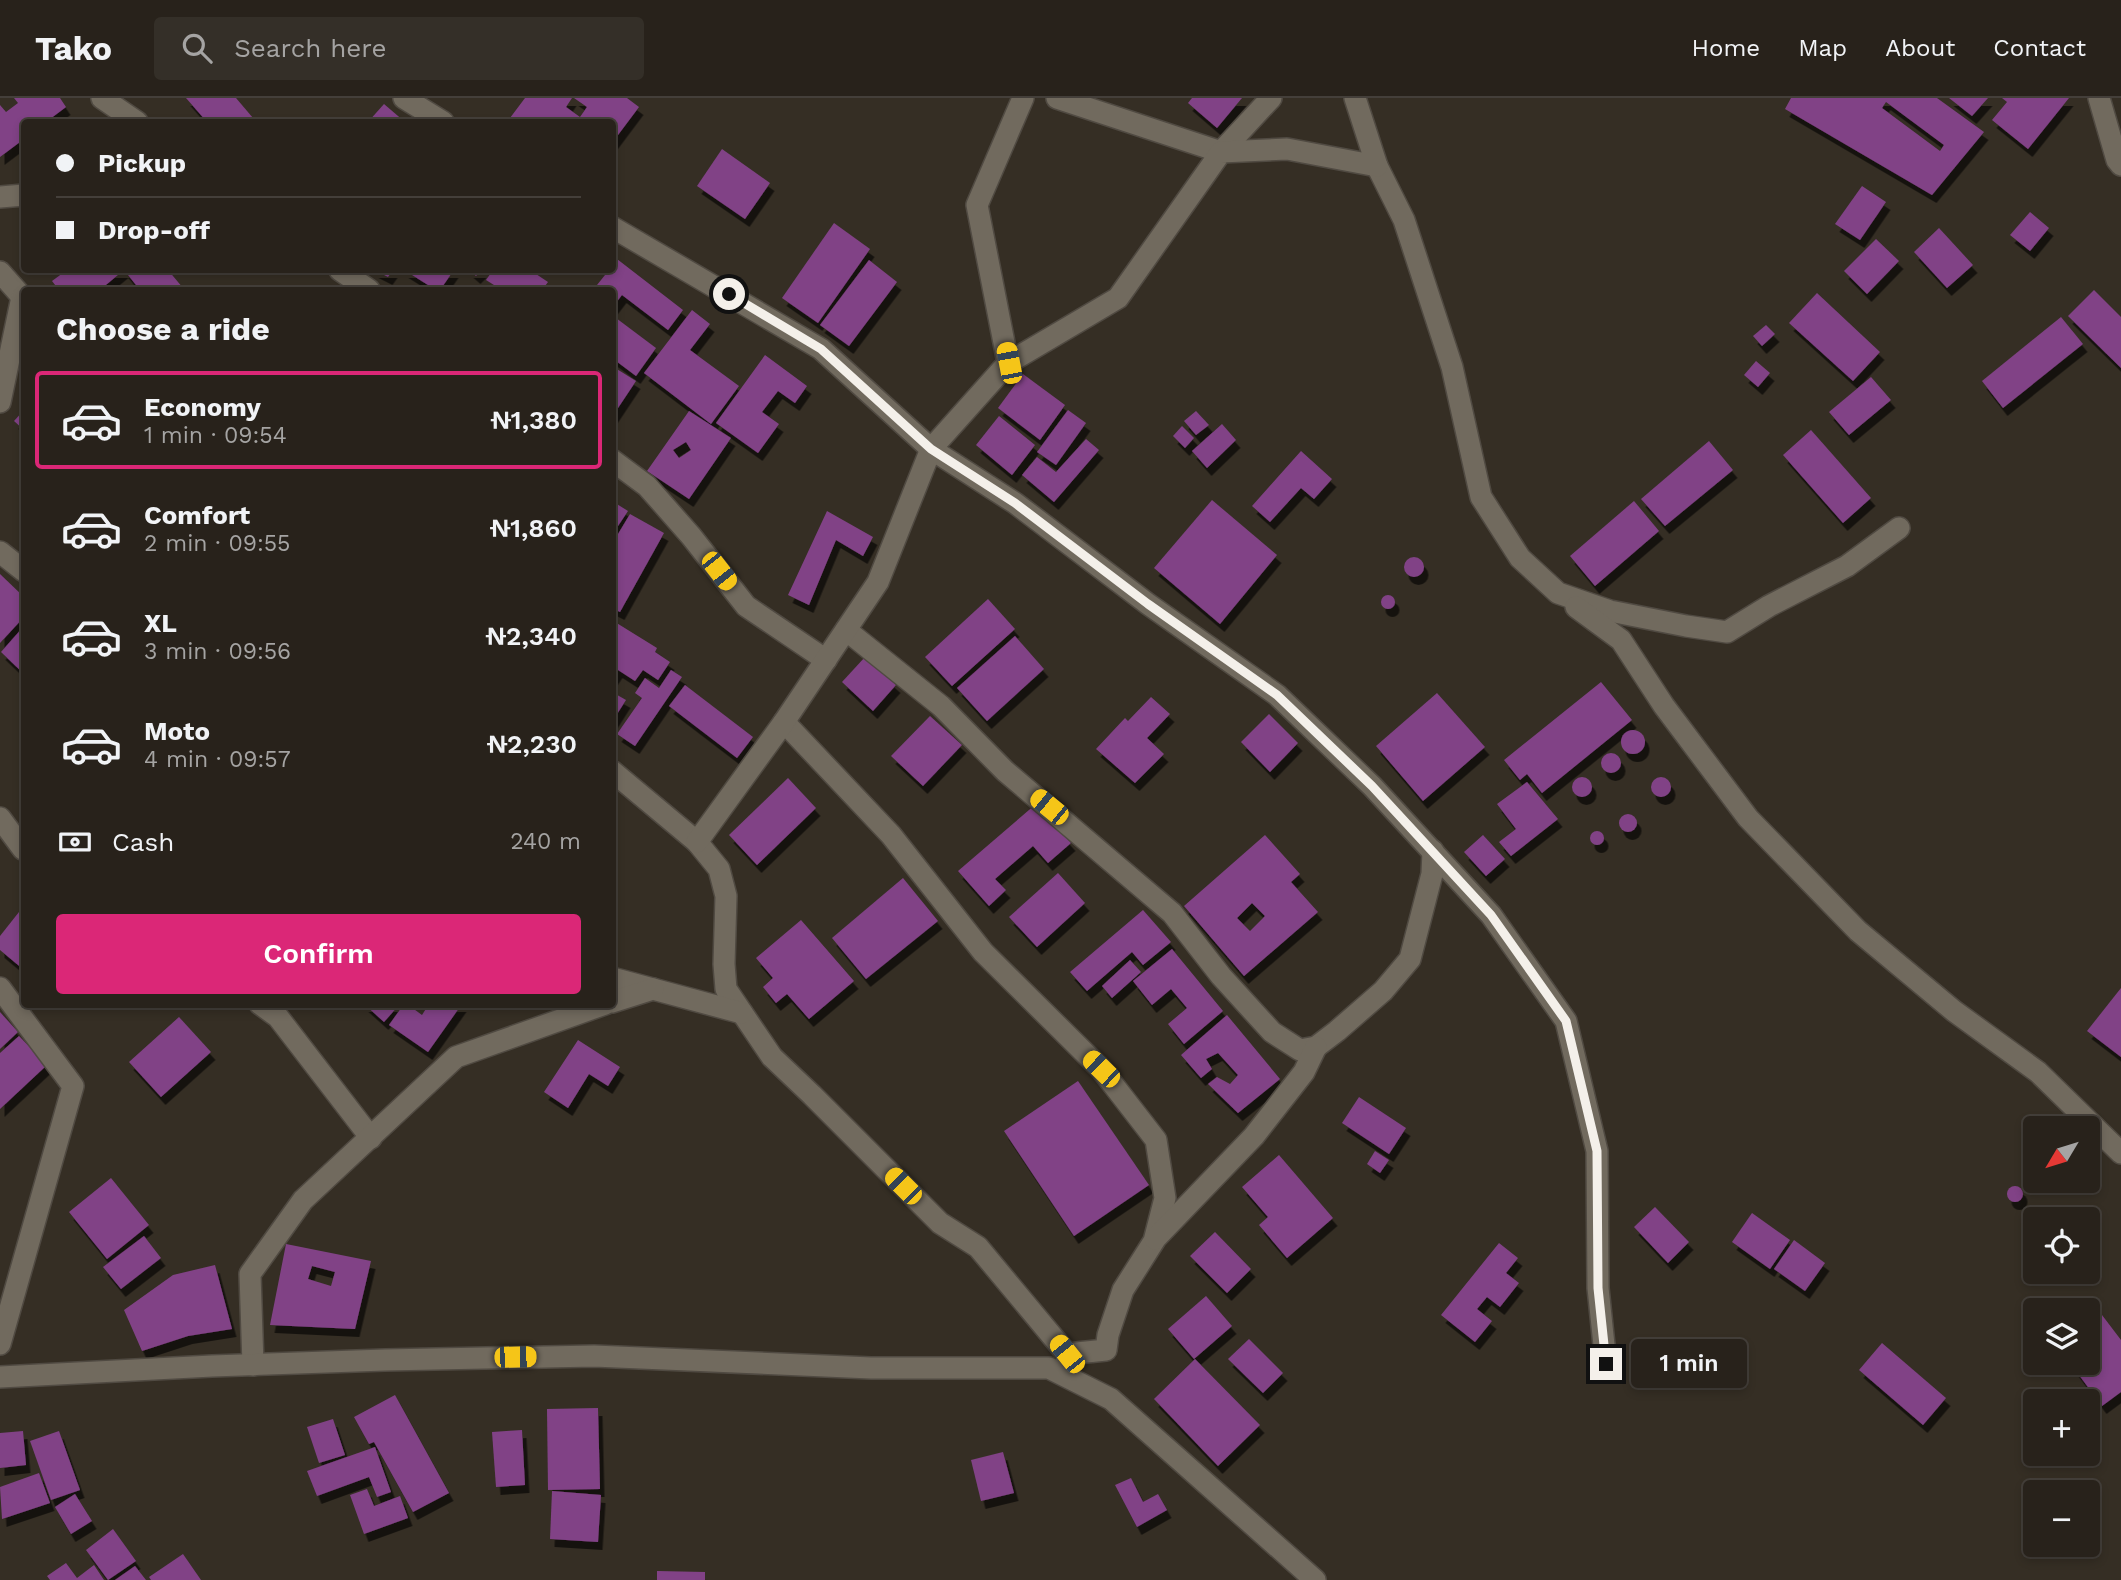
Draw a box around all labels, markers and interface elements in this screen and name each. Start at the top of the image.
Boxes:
search box [154,17,644,80]
text: Tako [35,29,112,68]
icon: search [178,29,216,67]
text: Search here [234,33,387,63]
text: Home [1692,34,1760,62]
text: Map [1798,34,1847,62]
text: About [1885,34,1955,62]
text: Contact [1993,34,2086,62]
text: Pickup [98,148,186,178]
text: Drop-off [98,215,210,245]
route start [713,278,745,310]
text: Choose a ride [56,310,270,348]
car [995,340,1024,386]
icon: car [60,389,123,452]
text: Economy [144,392,261,422]
text: ₦1,380 [490,405,577,435]
text: 1 min · 09:54 [144,422,287,449]
icon: car [60,497,123,560]
text: Comfort [144,500,250,530]
text: ₦1,860 [490,513,577,543]
text: 2 min · 09:55 [144,530,291,557]
car [698,548,741,594]
icon: car [60,605,123,668]
text: XL [144,608,177,638]
text: ₦2,340 [485,621,577,651]
text: 3 min · 09:56 [144,638,291,665]
icon: car [60,713,123,776]
text: Moto [144,716,210,746]
text: ₦2,230 [486,729,577,759]
text: 4 min · 09:57 [144,746,291,773]
car [1027,786,1072,828]
icon: cash [56,823,94,861]
text: Cash [112,827,174,857]
text: 240 m [510,828,581,855]
button: Confirm [56,914,581,994]
car [1079,1047,1124,1091]
north arrow [2023,1116,2100,1194]
map controls [2023,1116,2100,1557]
car [881,1164,926,1208]
button: locate [2023,1207,2100,1284]
button: layers [2023,1298,2100,1375]
car [1046,1331,1089,1377]
callout: 1 min [1630,1340,1746,1388]
car [494,1346,537,1368]
route end [1590,1348,1622,1380]
text: 1 min [1659,1350,1719,1377]
button: + [2023,1389,2100,1466]
button: − [2023,1480,2100,1557]

